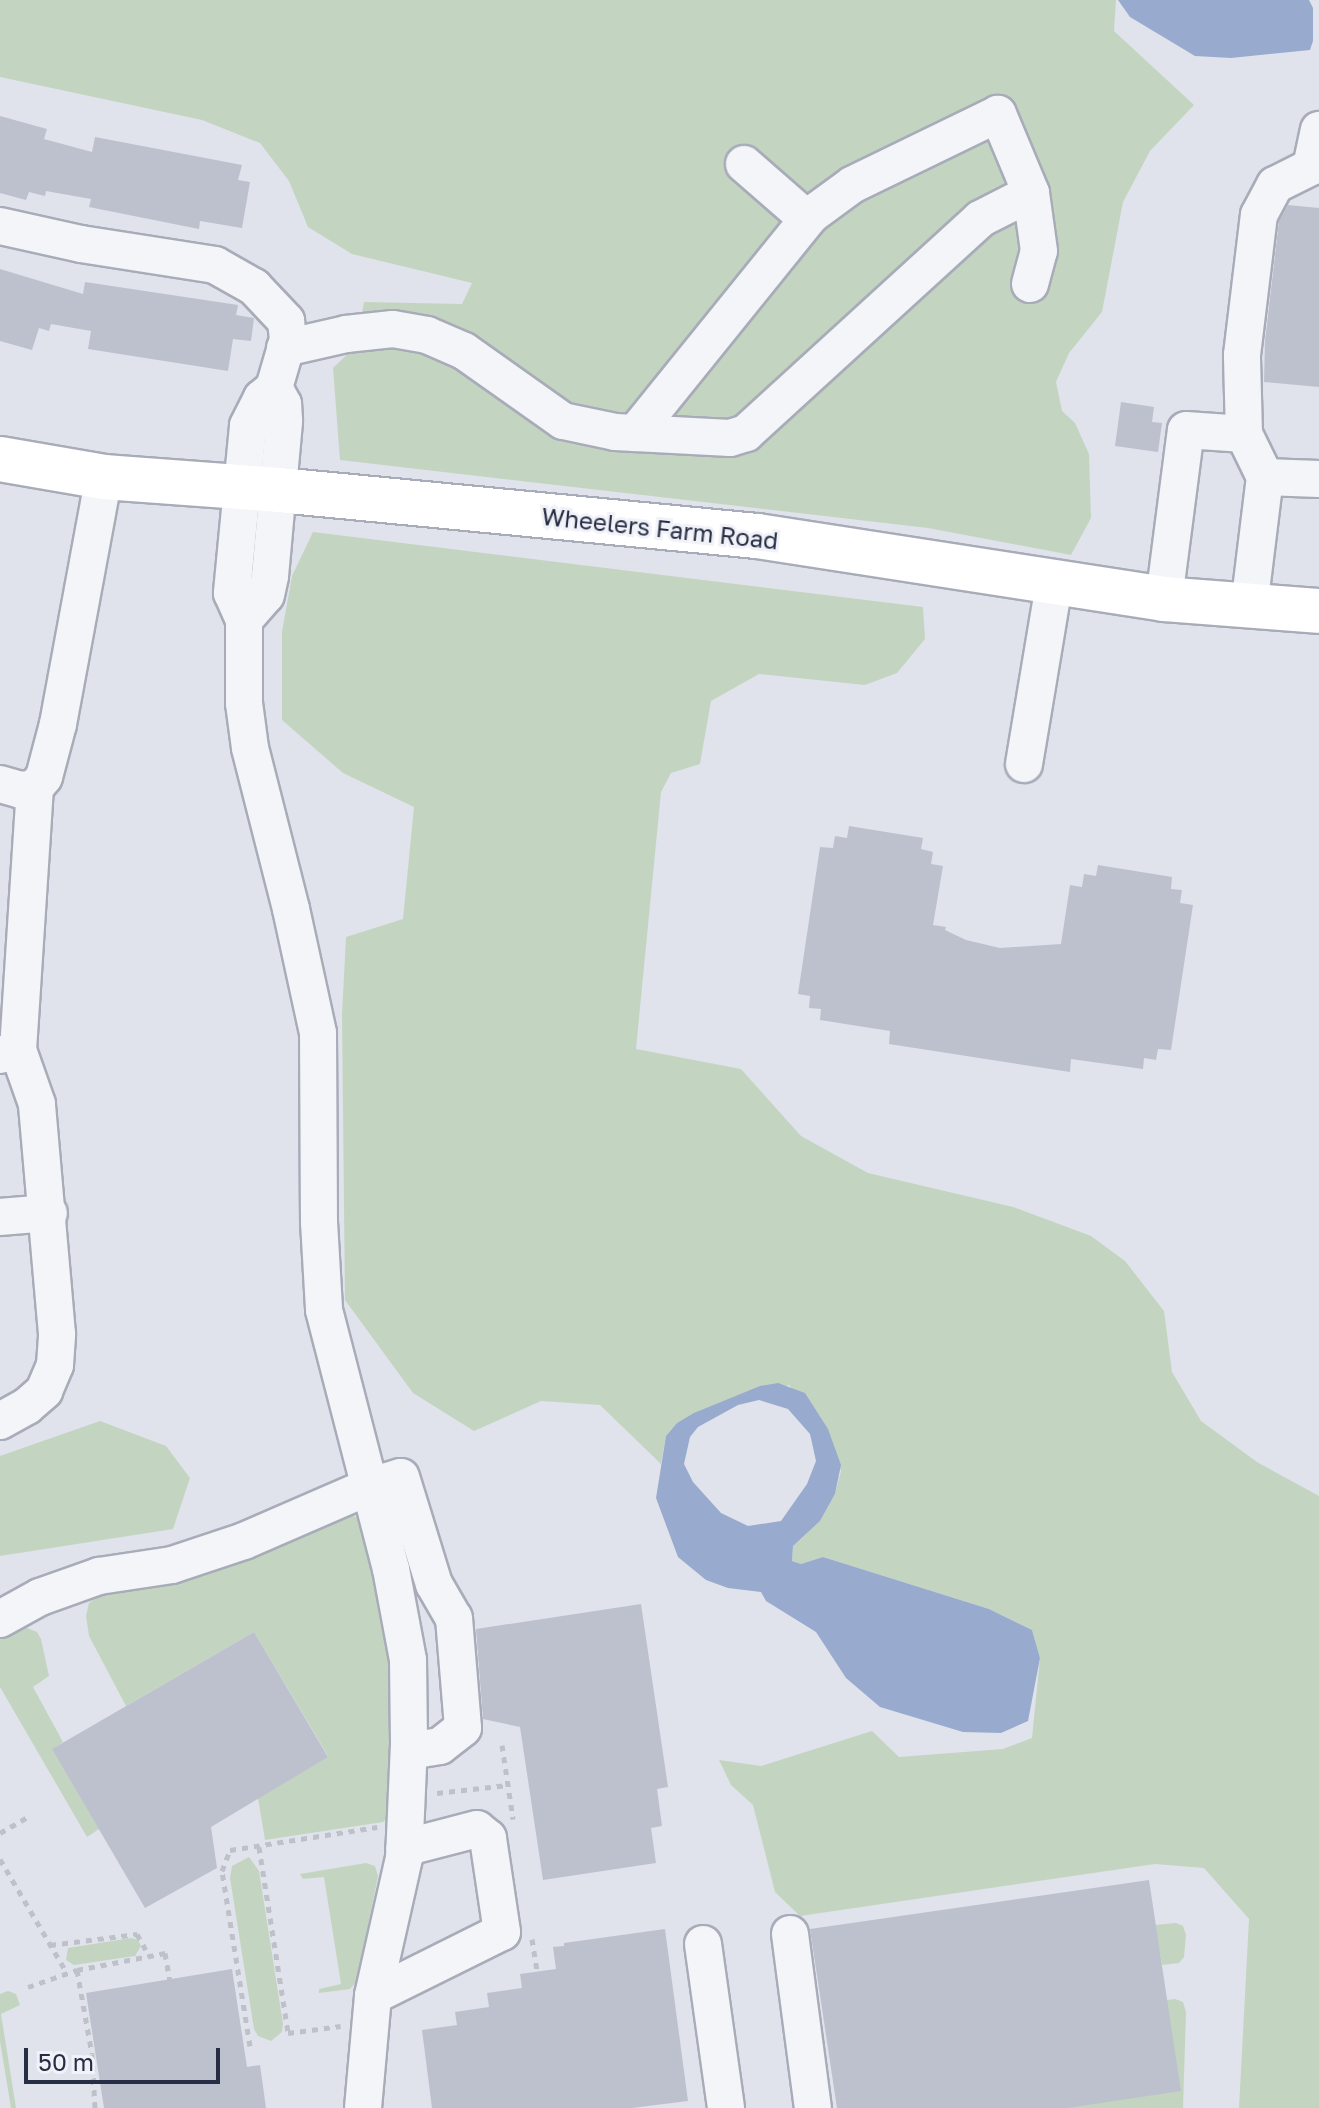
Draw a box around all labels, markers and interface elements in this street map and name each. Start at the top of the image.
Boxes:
street label: Wheelers Farm Road [540,501,780,555]
scale bar [28,2032,224,2082]
text: 50 m [38,2047,94,2076]

